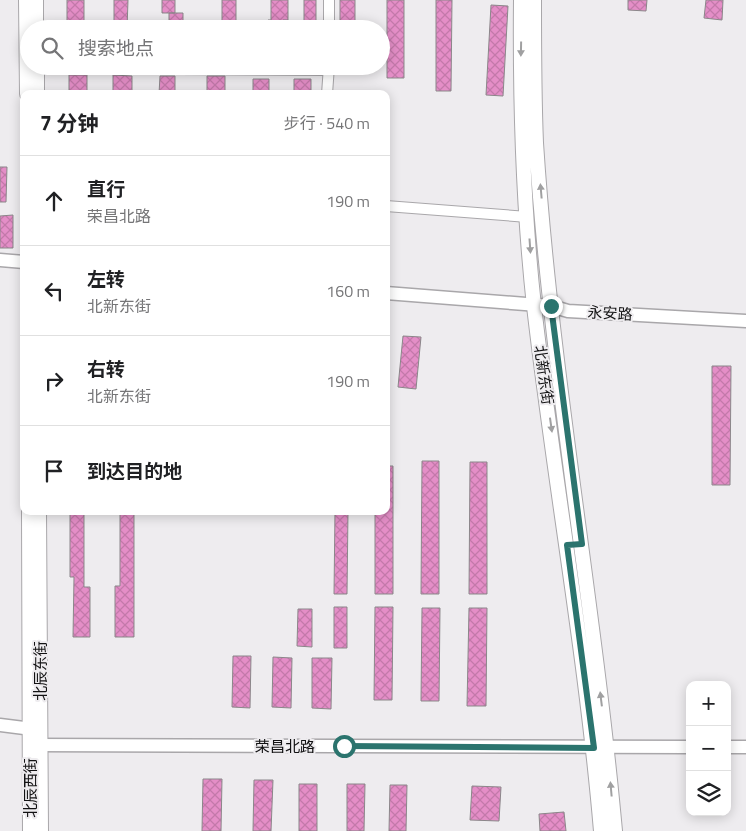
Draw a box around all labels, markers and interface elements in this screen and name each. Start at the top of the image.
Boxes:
search box [20,20,390,75]
text: 搜索地点 [78,33,154,62]
icon: search [38,34,66,62]
one-way arrow [516,41,524,57]
text: 7 分钟 [40,107,98,139]
text: 步行 · 540 m [284,111,370,135]
text: 直行 [87,174,125,203]
one-way arrow [536,182,544,198]
icon: ahead [40,187,68,215]
text: 190 m [326,189,370,213]
text: 荣昌北路 [87,204,151,228]
one-way arrow [526,238,534,254]
text: 左转 [87,264,125,293]
icon: left [40,277,68,305]
text: 160 m [326,279,370,303]
text: 北新东街 [87,294,151,318]
route end [540,295,563,318]
street label: 永安路 [587,300,633,326]
street label: 北新东街 [528,344,560,406]
text: 右转 [87,354,125,383]
icon: right [40,367,68,395]
text: 190 m [326,369,370,393]
text: 北新东街 [87,384,151,408]
one-way arrow [547,417,555,433]
text: 到达目的地 [87,456,182,485]
icon: arrive [40,457,68,485]
street label: 北辰东街 [29,641,52,701]
map controls [686,681,731,816]
button: + [686,681,731,726]
one-way arrow [597,691,605,707]
button: − [686,726,731,771]
street label: 荣昌北路 [255,735,315,758]
route start [333,735,356,758]
street label: 北辰西街 [19,758,42,818]
button: layers [686,771,731,816]
one-way arrow [607,781,615,797]

